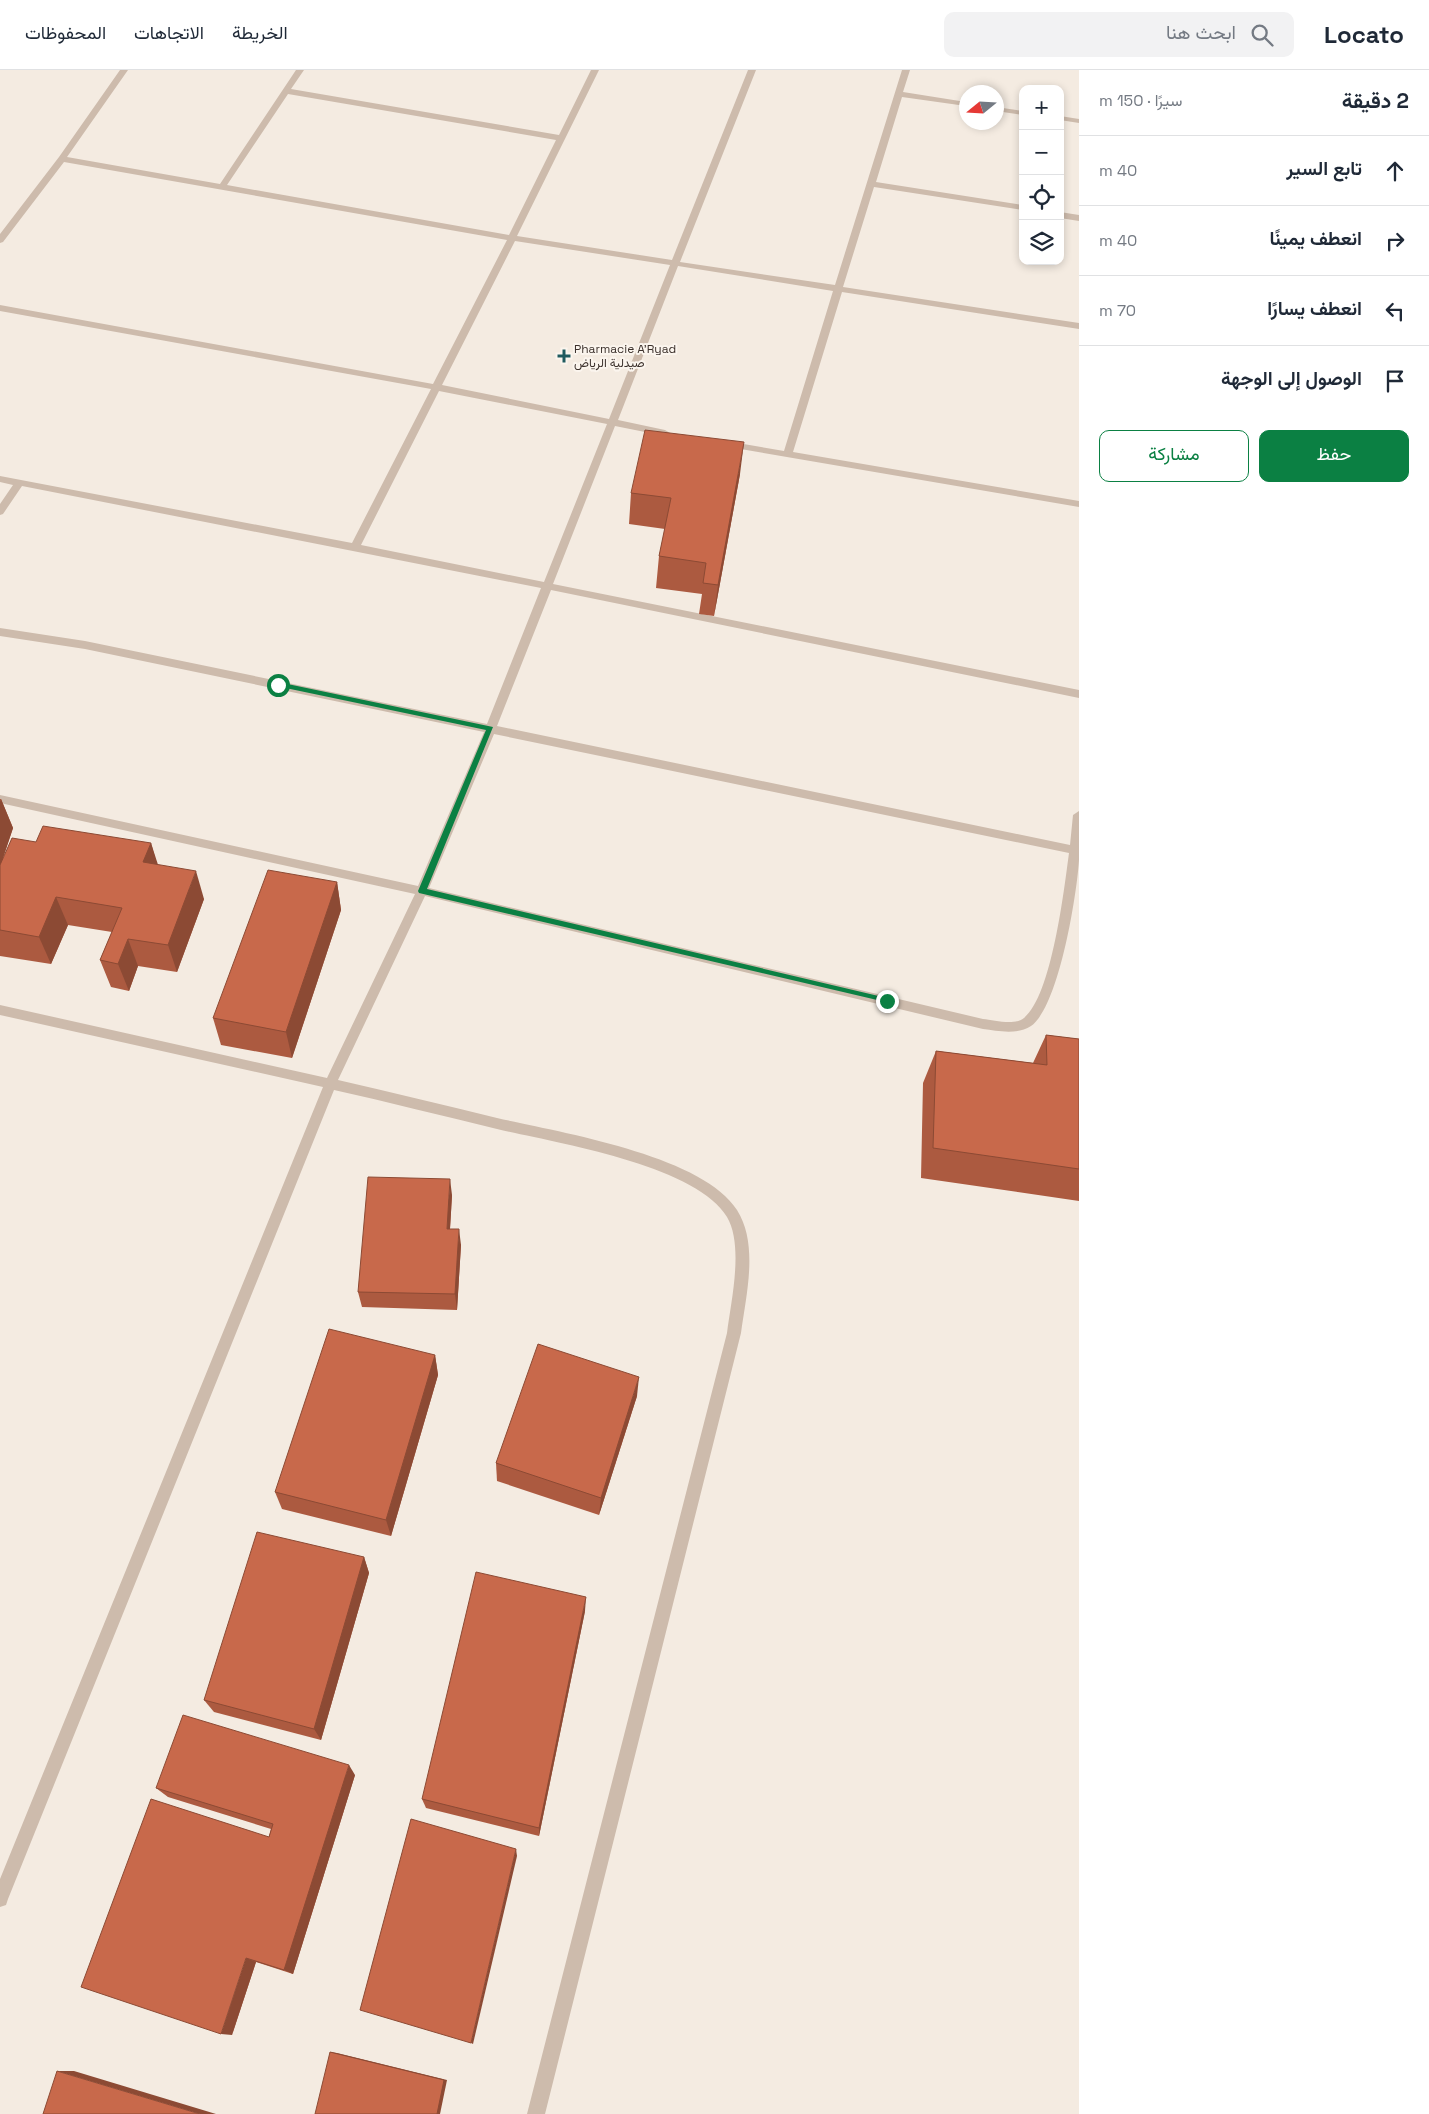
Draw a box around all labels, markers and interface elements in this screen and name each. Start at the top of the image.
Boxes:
search box [944,12,1294,57]
text: Locato [1324,19,1404,50]
text: ابحث هنا [1166,20,1236,45]
text: المحفوظات [25,21,106,44]
text: الاتجاهات [134,21,204,44]
text: الخريطة [232,21,288,44]
icon: search [1248,21,1276,49]
north arrow [959,85,1004,130]
map controls [1019,85,1064,265]
button: + [1019,85,1064,130]
text: 2 دقيقة [1342,87,1409,114]
text: سيرًا · 150 m [1099,90,1182,111]
button: − [1019,130,1064,175]
text: تابع السير [1286,156,1362,181]
icon: ahead [1381,157,1409,185]
text: 40 m [1099,160,1137,181]
button: locate [1019,175,1064,220]
button: layers [1019,220,1064,265]
text: انعطف يمينًا [1270,226,1362,251]
icon: right [1381,227,1409,255]
text: 40 m [1099,230,1137,251]
text: انعطف يسارًا [1267,296,1362,321]
icon: left [1381,297,1409,325]
text: 70 m [1099,300,1136,321]
place label: Pharmacie A'Ryad صيدلية الرياض [574,341,676,371]
marker: Pharmacie A'Ryad صيدلية الرياض [558,350,570,362]
text: الوصول إلى الوجهة [1221,366,1362,391]
icon: arrive [1381,367,1409,395]
button: مشاركة [1099,430,1249,482]
button: حفظ [1259,430,1409,482]
route start [267,674,290,697]
route end [876,990,899,1013]

